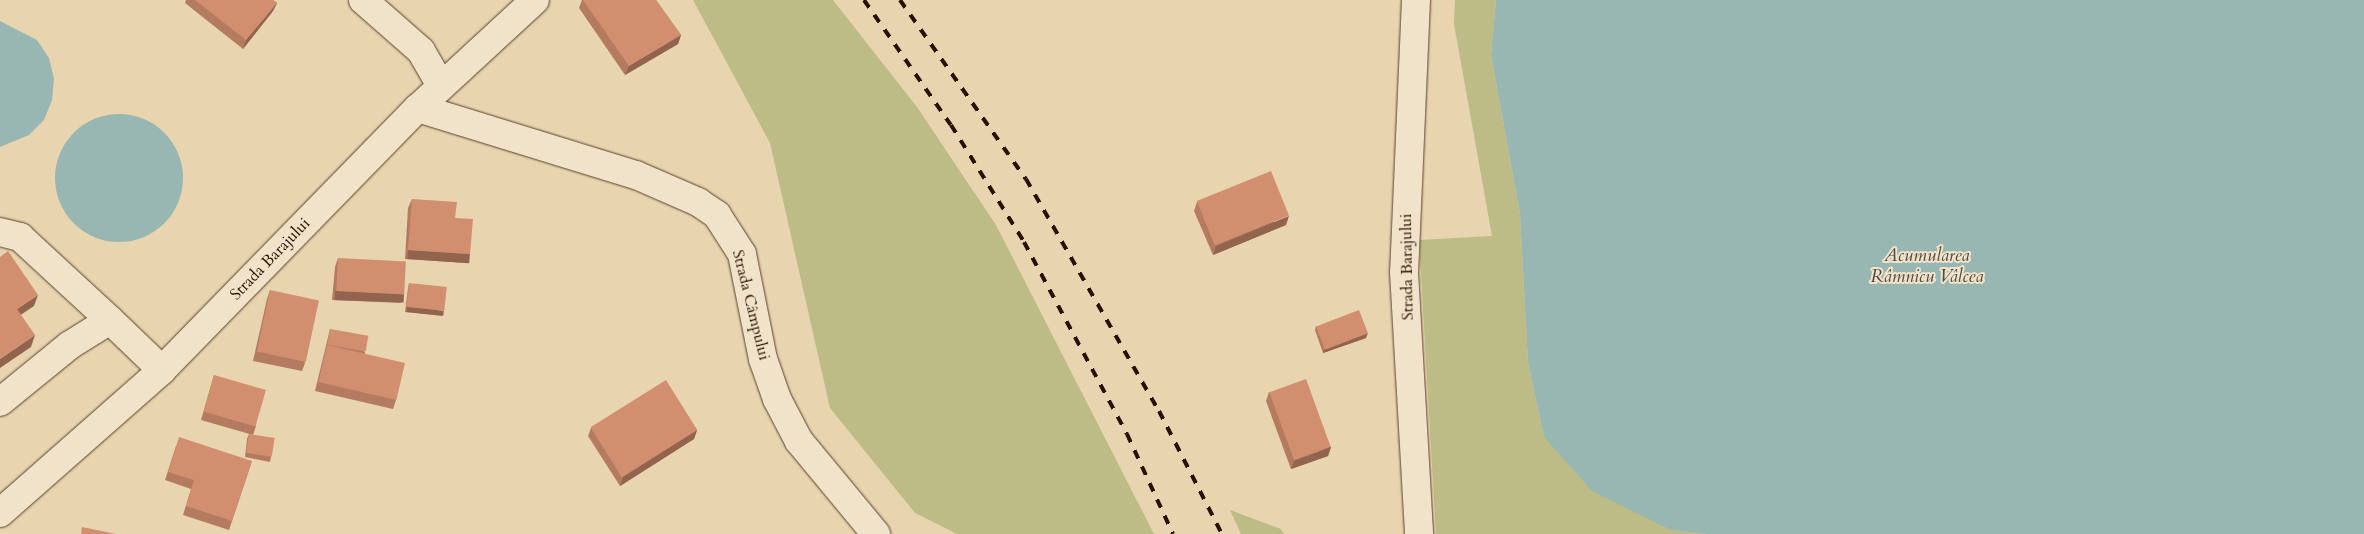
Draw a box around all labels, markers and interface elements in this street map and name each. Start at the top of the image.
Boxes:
street label: Strada Barajului [1396,213,1418,321]
street label: Strada Barajului [226,214,314,304]
water label: Acumularea Râmnicu Vâlcea [1871,246,1983,288]
street label: Strada Câmpului [728,248,774,362]

